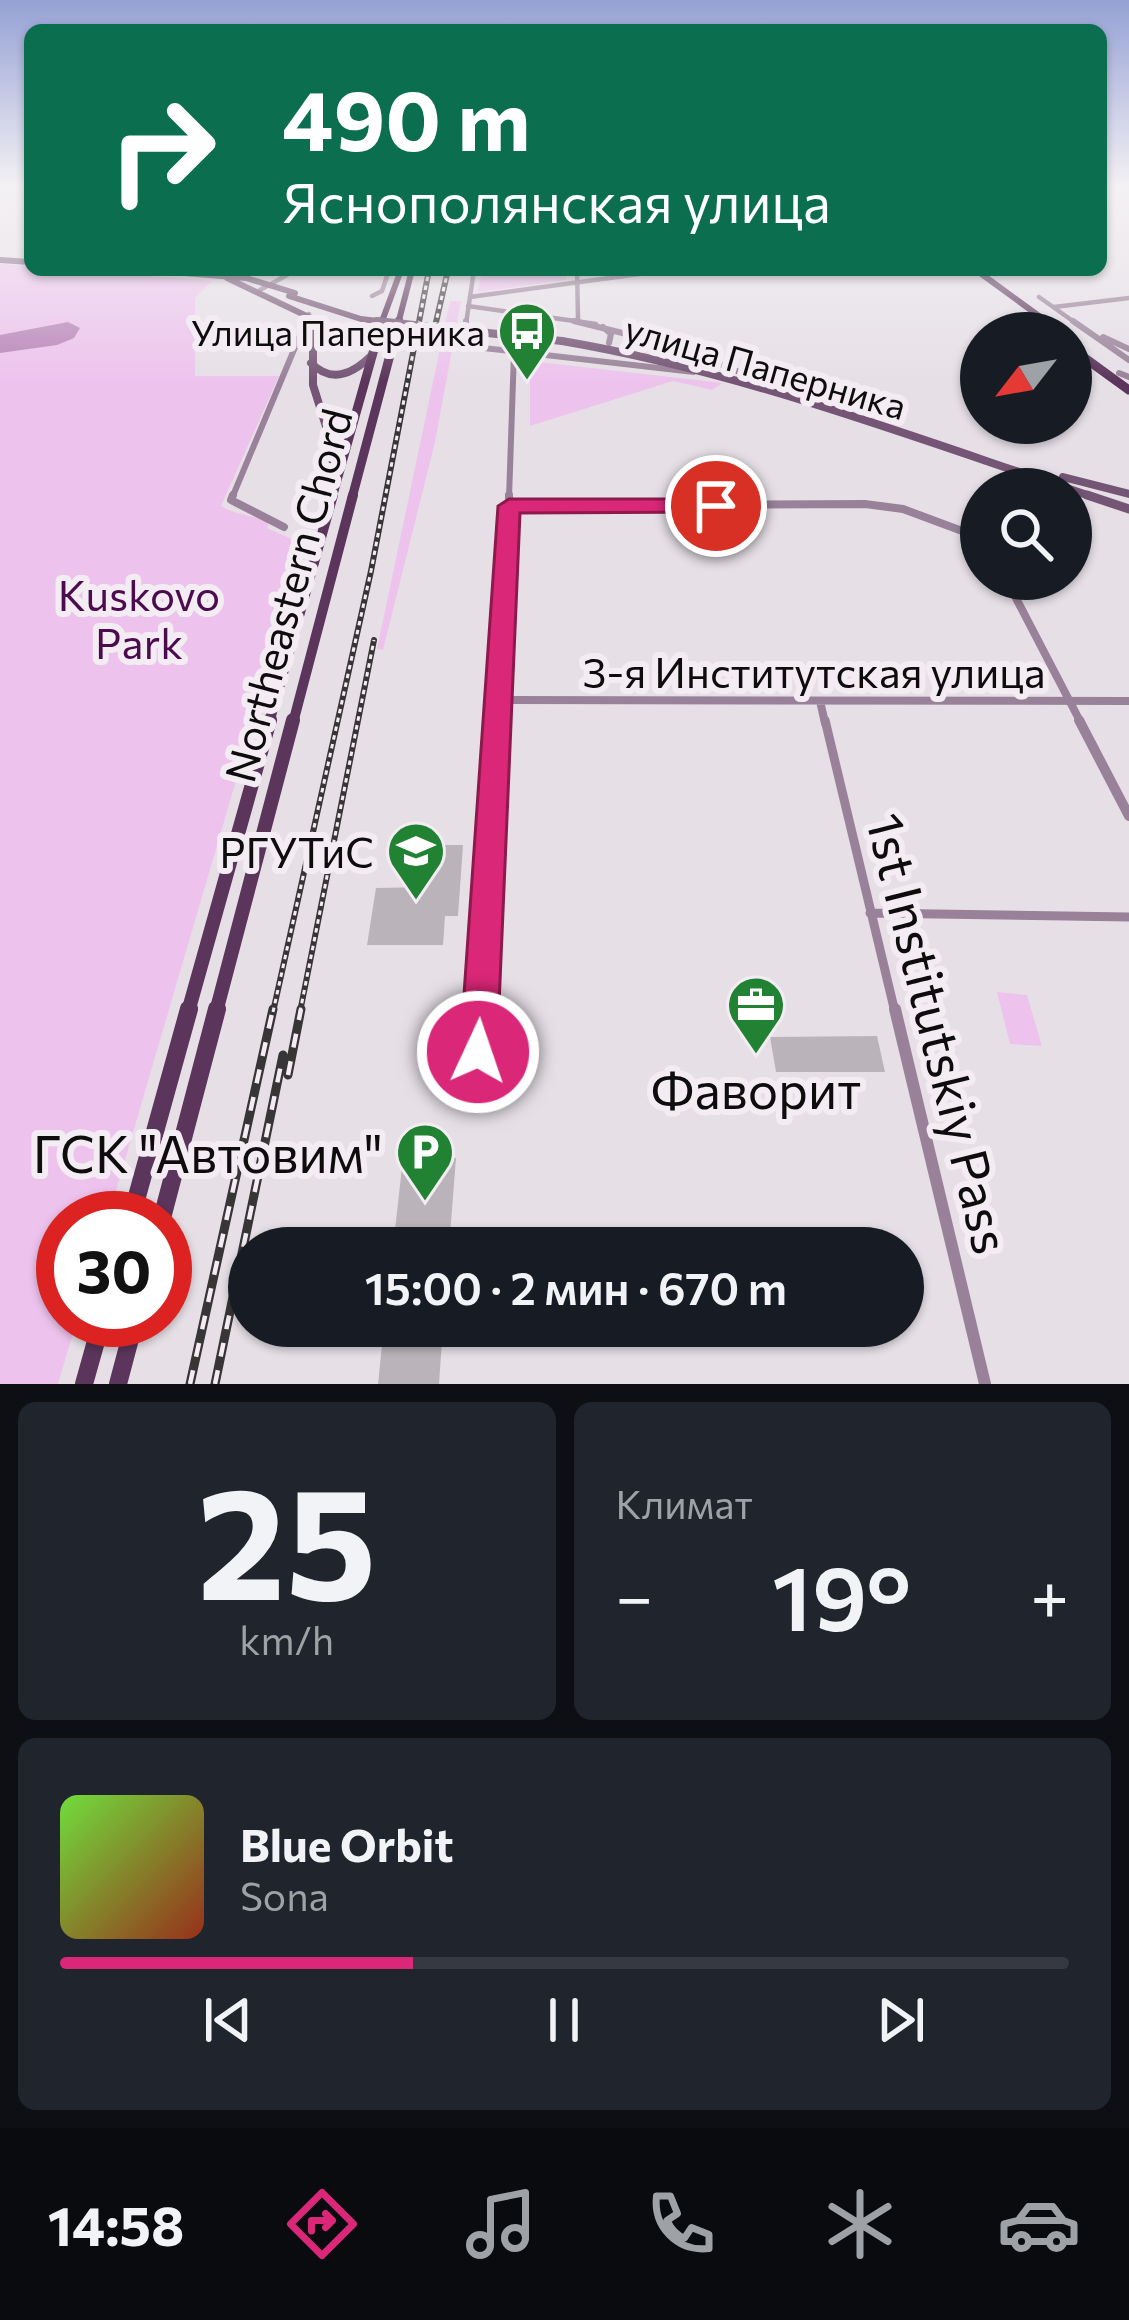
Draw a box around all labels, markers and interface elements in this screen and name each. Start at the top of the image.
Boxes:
text: 490 m [282,66,531,168]
icon: right [84,72,240,228]
text: Яснополянская улица [282,168,831,234]
bus stop icon: Улица Паперника [496,300,558,382]
street label: улица Паперника [620,305,912,427]
place label: Улица Паперника [191,309,485,353]
north arrow [960,312,1092,444]
map controls [960,312,1092,600]
street label: Northeastern Chord [212,403,362,787]
pin [665,455,767,557]
button: search [960,468,1092,600]
icon: arrive [683,473,749,539]
park label: Kuskovo Park [58,568,220,668]
street label: 3-я Институтская улица [583,645,1046,697]
street label: 1st Institutskiy Pass [855,806,1025,1260]
school or university icon: РГУТиС [385,820,447,902]
place label: РГУТиС [219,825,374,877]
office icon: Фаворит [725,974,787,1056]
position arrow [415,989,541,1115]
place label: Фаворит [651,1057,861,1120]
place label: ГСК "Автовим" [33,1121,383,1184]
parking icon: ГСК "Автовим" [394,1121,456,1203]
speed limit sign: 30 [36,1191,192,1347]
text: 15:00 · 2 мин · 670 m [365,1259,787,1314]
text: 25 [197,1441,377,1632]
text: Климат [616,1479,753,1527]
text: 19° [772,1539,911,1650]
text: − [616,1554,653,1635]
text: + [1030,1554,1069,1635]
text: km/h [239,1615,334,1663]
text: Blue Orbit [240,1816,453,1871]
text: Sona [240,1871,329,1919]
icon: previous [195,1987,261,2053]
icon: pause [531,1987,597,2053]
icon: next [868,1987,934,2053]
icon: directions [280,2182,364,2266]
icon: music [459,2182,543,2266]
icon: phone [639,2182,723,2266]
icon: climate [818,2182,902,2266]
icon: car [997,2182,1081,2266]
text: 14:58 [48,2191,184,2257]

